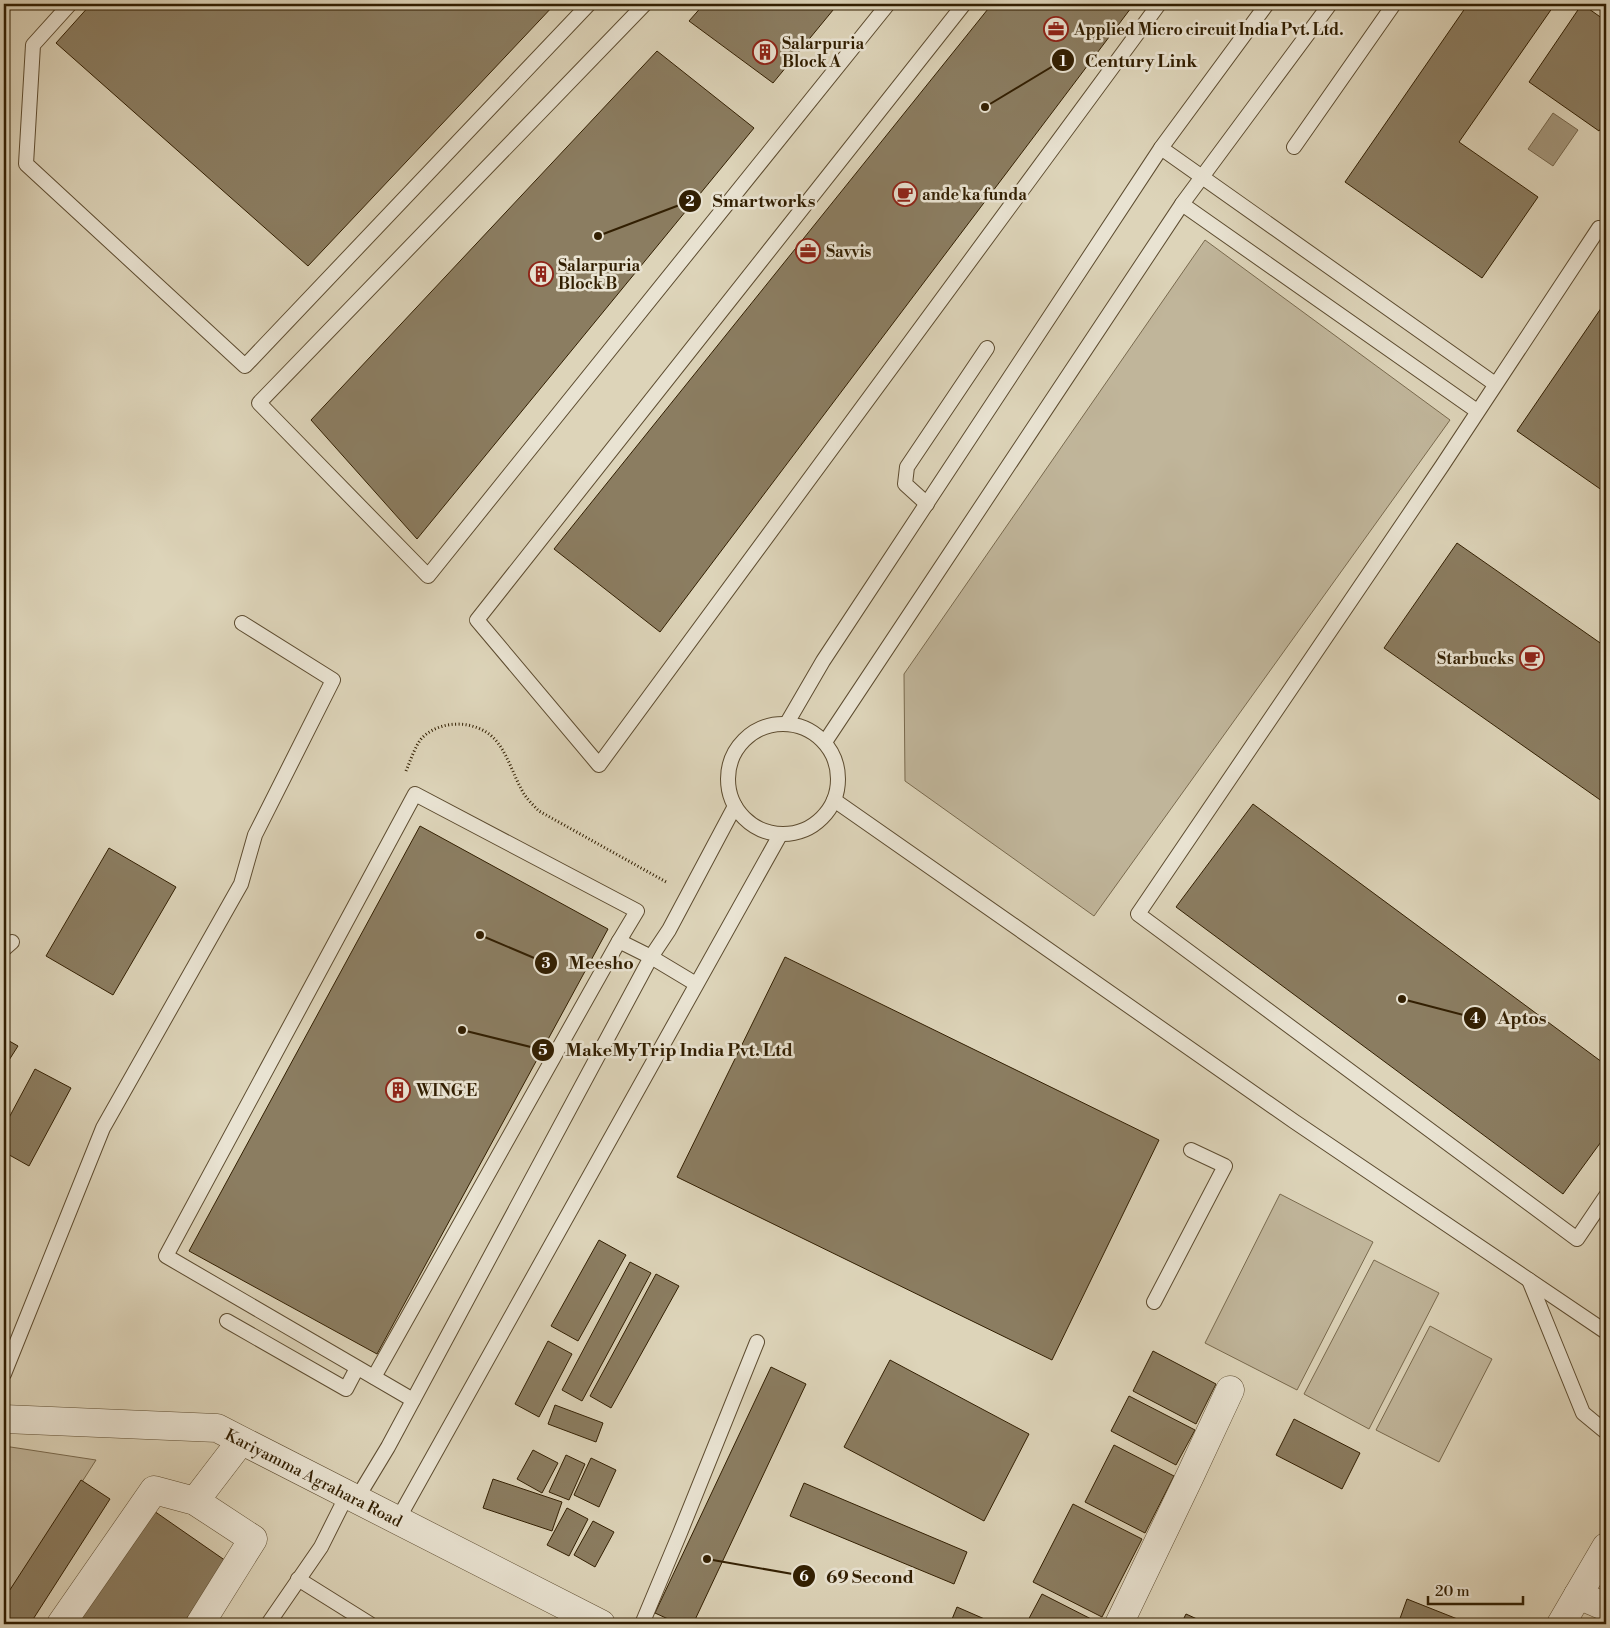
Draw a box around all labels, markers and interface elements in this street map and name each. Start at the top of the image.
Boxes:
office icon: Applied Micro circuit India Pvt. Ltd. [1043,16,1069,42]
place label: Applied Micro circuit India Pvt. Ltd. [1073,20,1344,40]
place label: Salarpuria Block A [782,34,864,72]
building icon: Salarpuria Block A [752,39,778,65]
callout: Century Link [1050,44,1208,77]
text: Century Link [1085,50,1198,73]
text: 1 [1059,52,1067,71]
cafe icon: ande ka funda [892,181,918,207]
callout: Smartworks [678,184,826,217]
place label: ande ka funda [922,185,1027,205]
text: Smartworks [712,190,816,213]
text: 2 [685,192,695,211]
office icon: Savvis [795,238,821,264]
place label: Savvis [826,242,872,262]
place label: Salarpuria Block B [558,256,640,294]
building icon: Salarpuria Block B [528,261,554,287]
cafe icon: Starbucks [1519,645,1545,671]
place label: Starbucks [1437,649,1514,669]
callout: Meesho [533,947,644,980]
text: Meesho [568,952,634,975]
text: 3 [541,954,551,973]
callout: Aptos [1462,1001,1556,1034]
text: Aptos [1497,1007,1547,1030]
text: 4 [1470,1009,1480,1028]
callout: MakeMyTrip India Pvt. Ltd [531,1033,803,1066]
text: MakeMyTrip India Pvt. Ltd [565,1039,793,1062]
text: 5 [538,1041,548,1060]
building icon: WING E [385,1077,411,1103]
place label: WING E [415,1081,477,1101]
street label: Kariyamma Agrahara Road [221,1425,405,1532]
callout: 69 Second [791,1560,924,1593]
text: 69 Second [826,1566,914,1589]
text: 6 [799,1567,809,1586]
scale bar [1428,1573,1522,1605]
text: 20 m [1435,1582,1470,1601]

